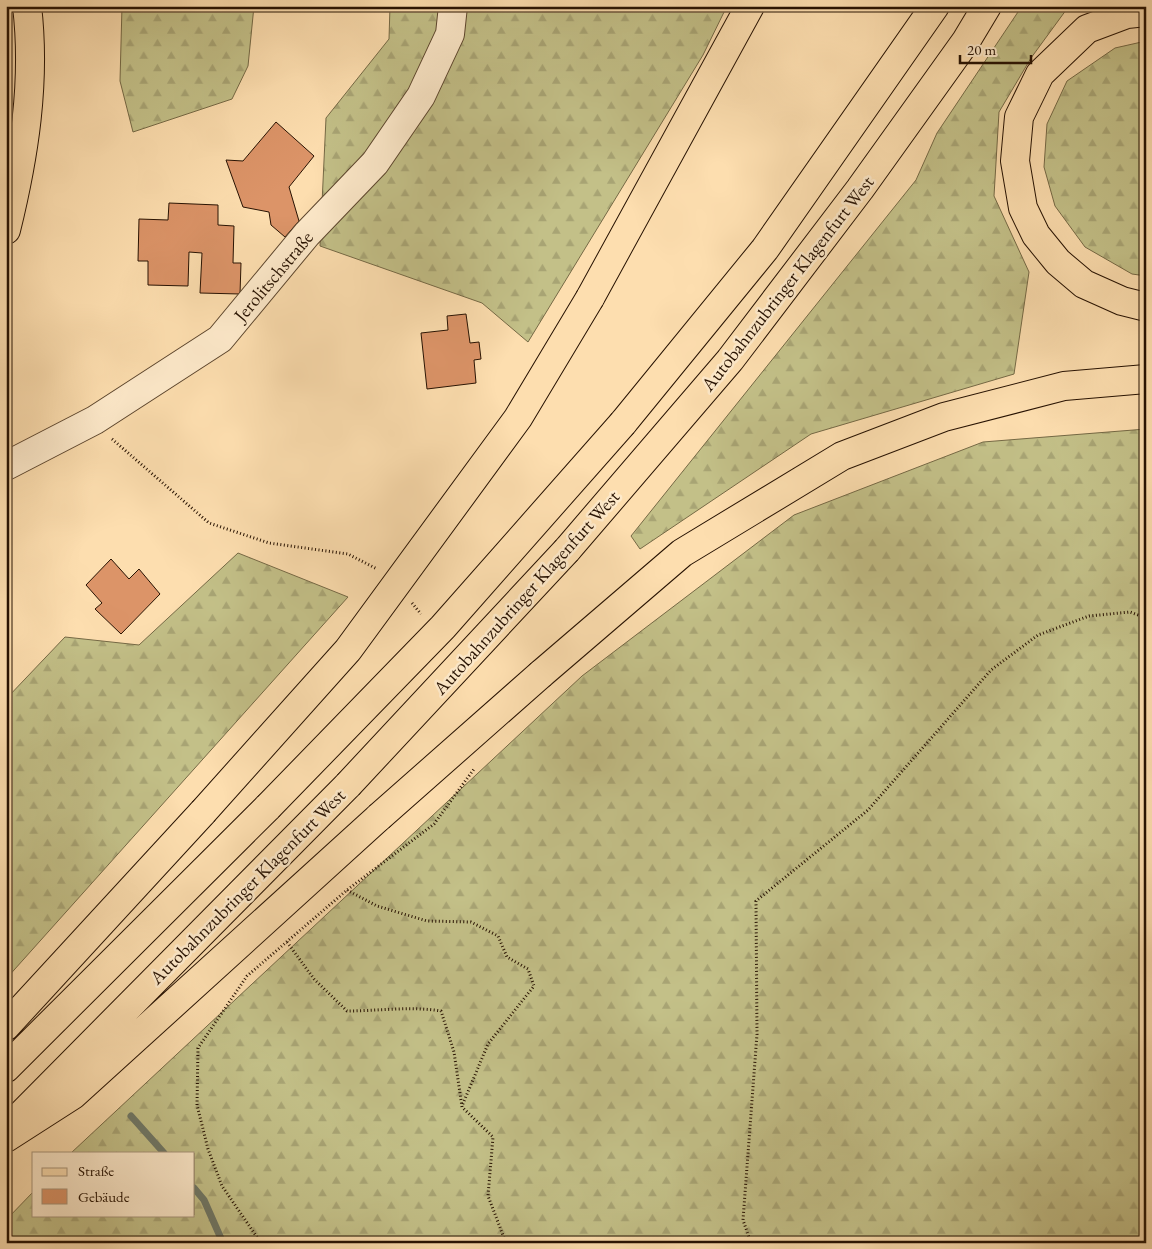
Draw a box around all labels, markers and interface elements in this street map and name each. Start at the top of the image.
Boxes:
scale bar [960,32,1031,64]
text: 20 m [967,40,996,59]
street label: Autobahnzubringer Klagenfurt West [695,170,879,397]
street label: Jerolitschstraße [227,226,319,328]
street label: Autobahnzubringer Klagenfurt West [427,485,625,701]
street label: Autobahnzubringer Klagenfurt West [143,783,351,990]
legend [32,1152,195,1216]
text: Straße [78,1161,114,1180]
text: Gebäude [78,1187,130,1206]

